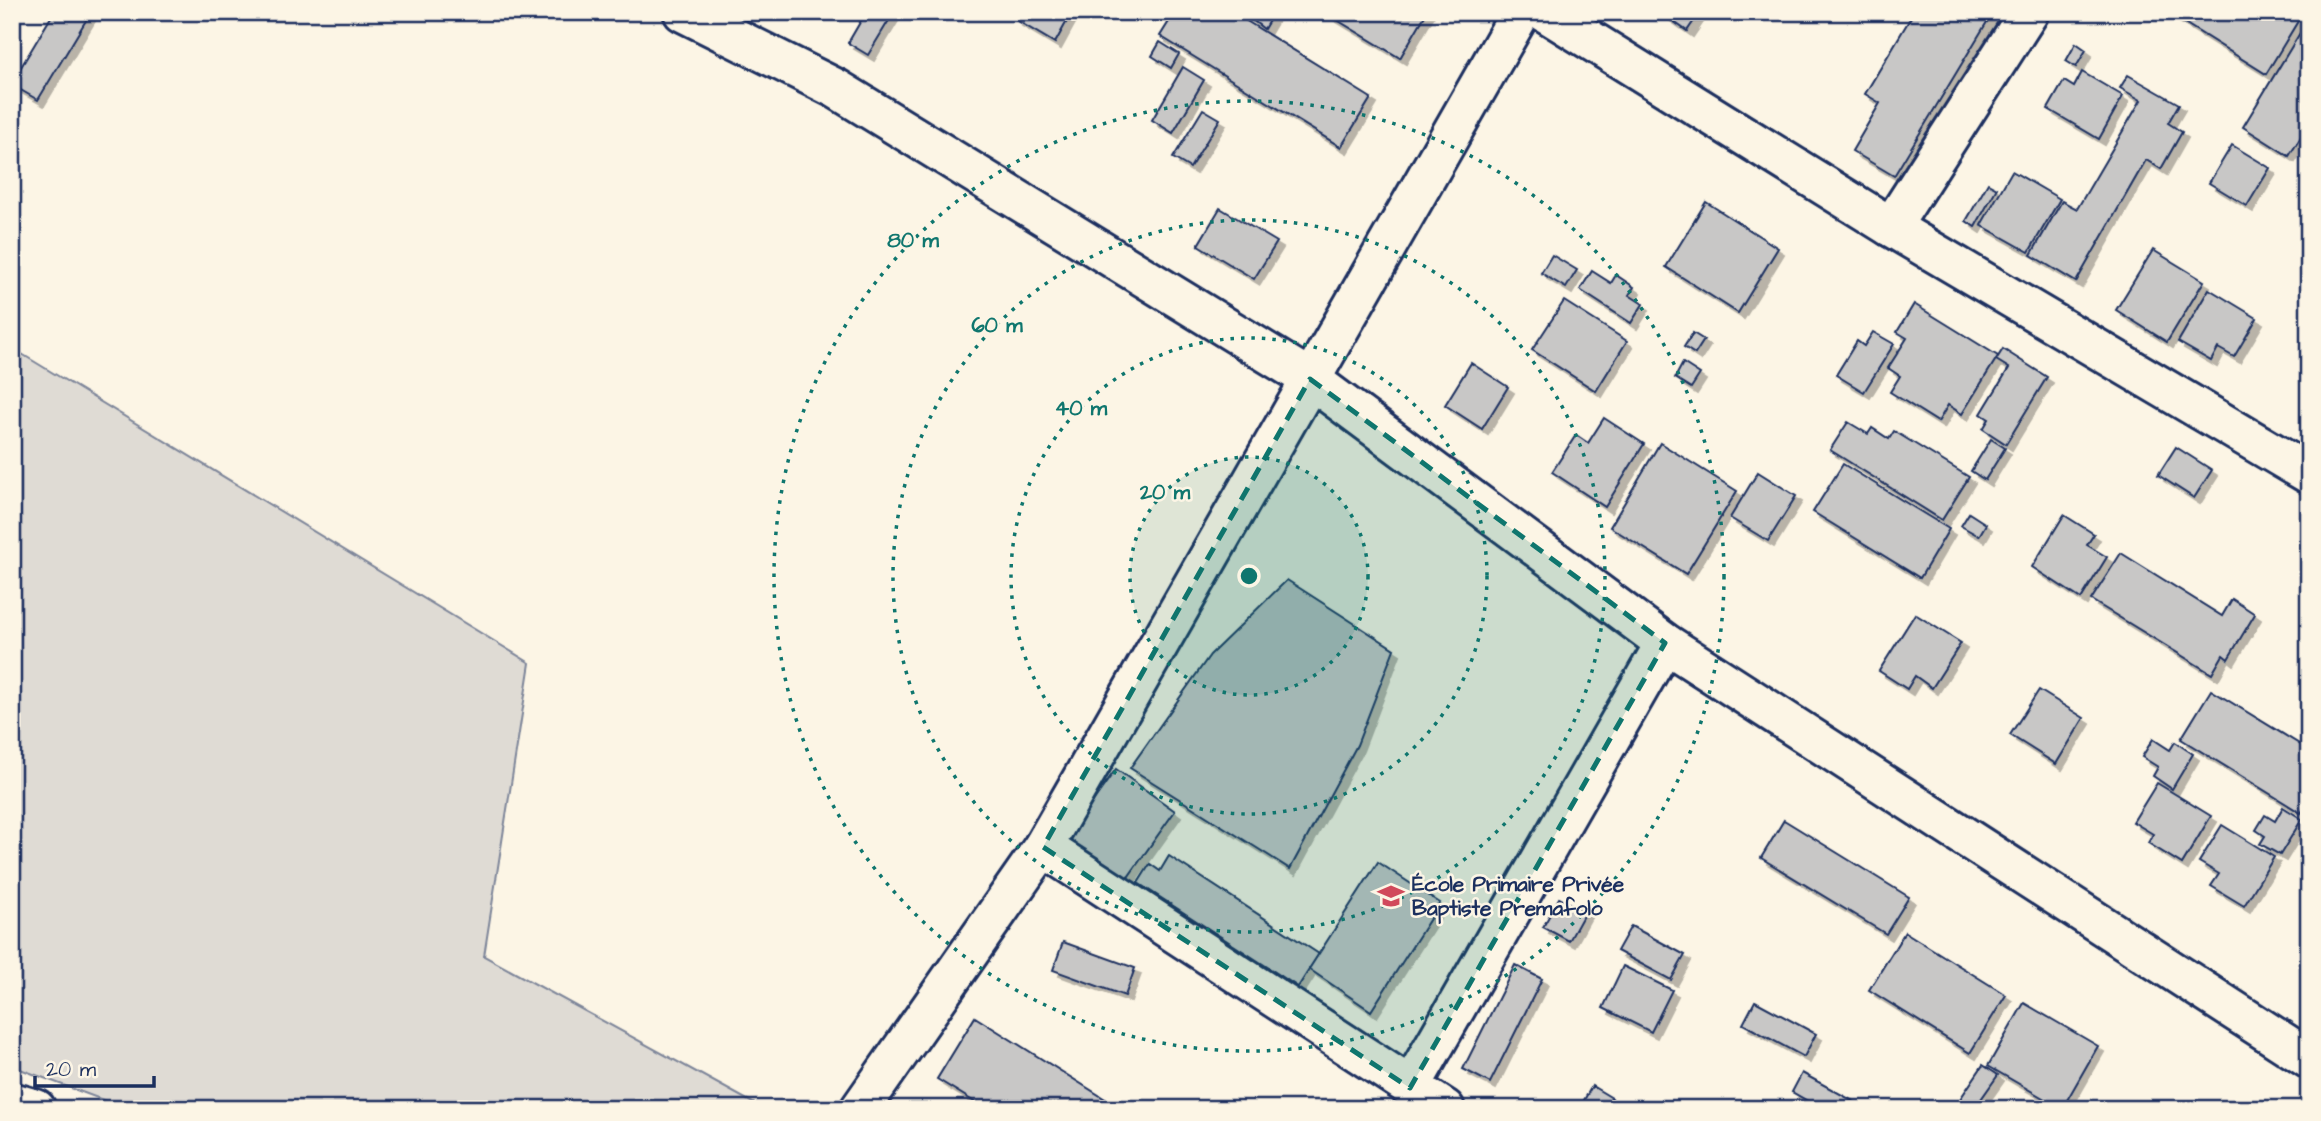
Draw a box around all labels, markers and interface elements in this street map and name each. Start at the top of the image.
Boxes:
text: 80 m [887,226,939,255]
text: 60 m [971,311,1023,340]
text: 40 m [1055,394,1108,423]
text: 20 m [1139,478,1191,507]
centre of rings [1237,564,1261,588]
place label: École Primaire Privée Baptiste Premafolo [1412,870,1625,924]
school or university icon: École Primaire Privée Baptiste Premafolo [1376,881,1406,911]
scale bar [35,1044,154,1088]
text: 20 m [46,1055,97,1084]

